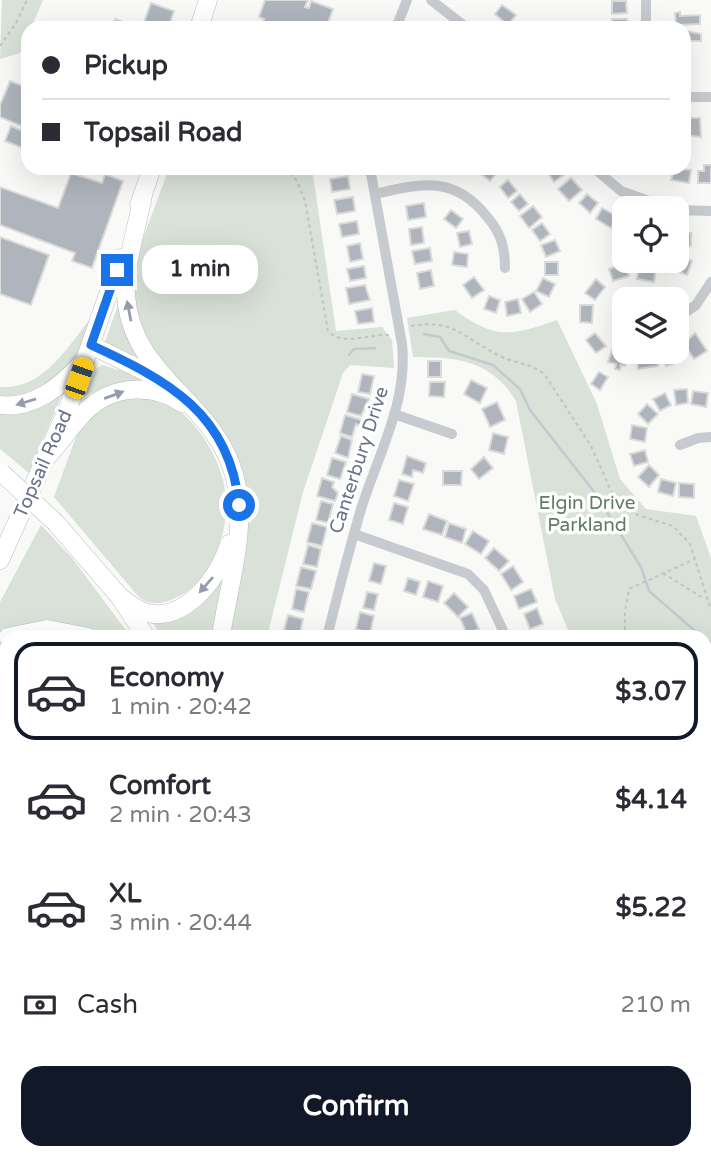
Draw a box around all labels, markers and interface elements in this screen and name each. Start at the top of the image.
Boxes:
text: Pickup [84,50,168,81]
text: Topsail Road [84,117,243,148]
map controls [612,196,689,364]
button: locate [612,196,689,273]
callout: 1 min [142,246,257,294]
route end [101,254,133,286]
text: 1 min [169,255,231,283]
button: layers [612,287,689,364]
one-way arrow [123,300,134,322]
car [63,355,96,401]
street label: Canterbury Drive [325,384,393,536]
one-way arrow [103,389,124,400]
one-way arrow [15,398,36,408]
street label: Topsail Road [9,407,77,521]
route start [223,489,255,521]
park label: Elgin Drive Parkland [539,492,635,536]
one-way arrow [199,576,214,593]
icon: car [25,660,88,723]
text: Economy [109,662,224,693]
text: $3.07 [615,676,687,707]
text: 1 min · 20:42 [109,693,252,721]
icon: car [25,768,88,831]
text: Comfort [109,770,211,801]
text: $4.14 [615,784,687,815]
text: 2 min · 20:43 [109,801,252,829]
icon: car [25,876,88,939]
text: XL [109,878,141,909]
text: $5.22 [615,892,687,923]
text: 3 min · 20:44 [109,909,252,937]
icon: cash [21,986,59,1024]
text: Cash [77,989,138,1020]
text: 210 m [621,991,691,1019]
button: Confirm [21,1066,691,1146]

